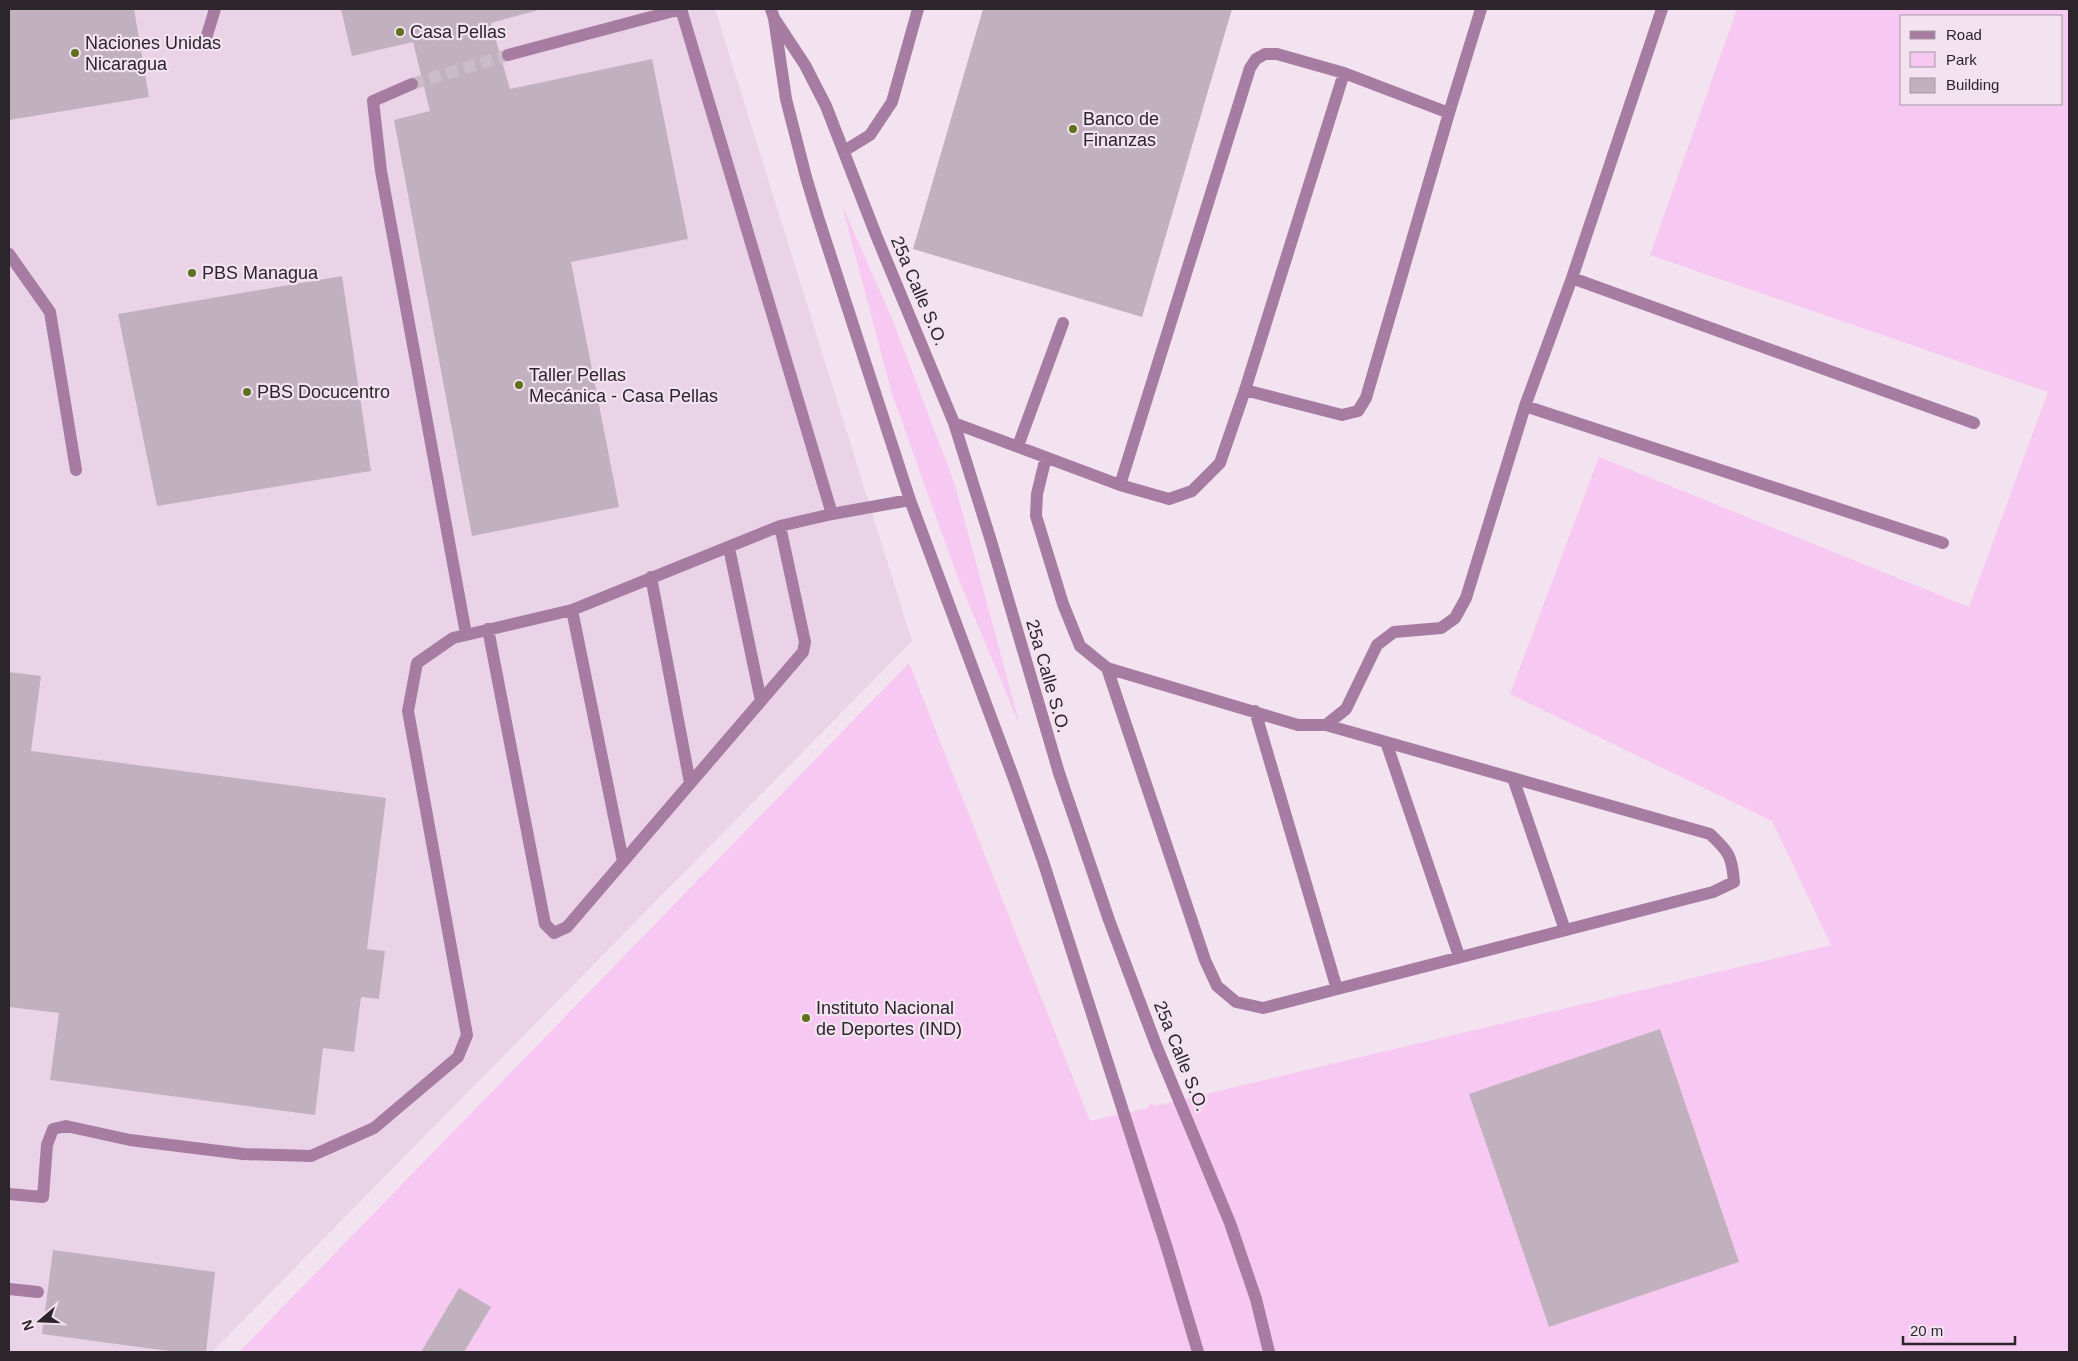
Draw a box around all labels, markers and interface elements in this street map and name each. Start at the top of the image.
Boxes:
legend [1900,15,2063,105]
place label: Casa Pellas [410,22,506,42]
marker: Casa Pellas [394,26,406,38]
text: Road [1946,26,1982,43]
place label: Naciones Unidas Nicaragua [85,33,221,74]
marker: Naciones Unidas Nicaragua [69,47,81,59]
text: Park [1946,51,1977,68]
text: Building [1946,76,1999,93]
place label: Banco de Finanzas [1083,109,1159,150]
marker: Banco de Finanzas [1067,123,1079,135]
street label: 25a Calle S.O. [887,233,951,349]
place label: PBS Managua [202,263,319,283]
marker: PBS Managua [186,267,198,279]
place label: Taller Pellas Mecánica - Casa Pellas [529,365,718,406]
marker: Taller Pellas Mecánica - Casa Pellas [513,379,525,391]
place label: PBS Docucentro [257,382,390,402]
marker: PBS Docucentro [241,386,253,398]
street label: 25a Calle S.O. [1022,617,1074,735]
place label: Instituto Nacional de Deportes (IND) [816,998,962,1039]
street label: 25a Calle S.O. [1150,998,1212,1114]
marker: Instituto Nacional de Deportes (IND) [800,1012,812,1024]
north arrow [15,1296,65,1346]
scale bar [1903,1314,2016,1346]
text: N [18,1318,37,1333]
text: 20 m [1910,1322,1943,1339]

